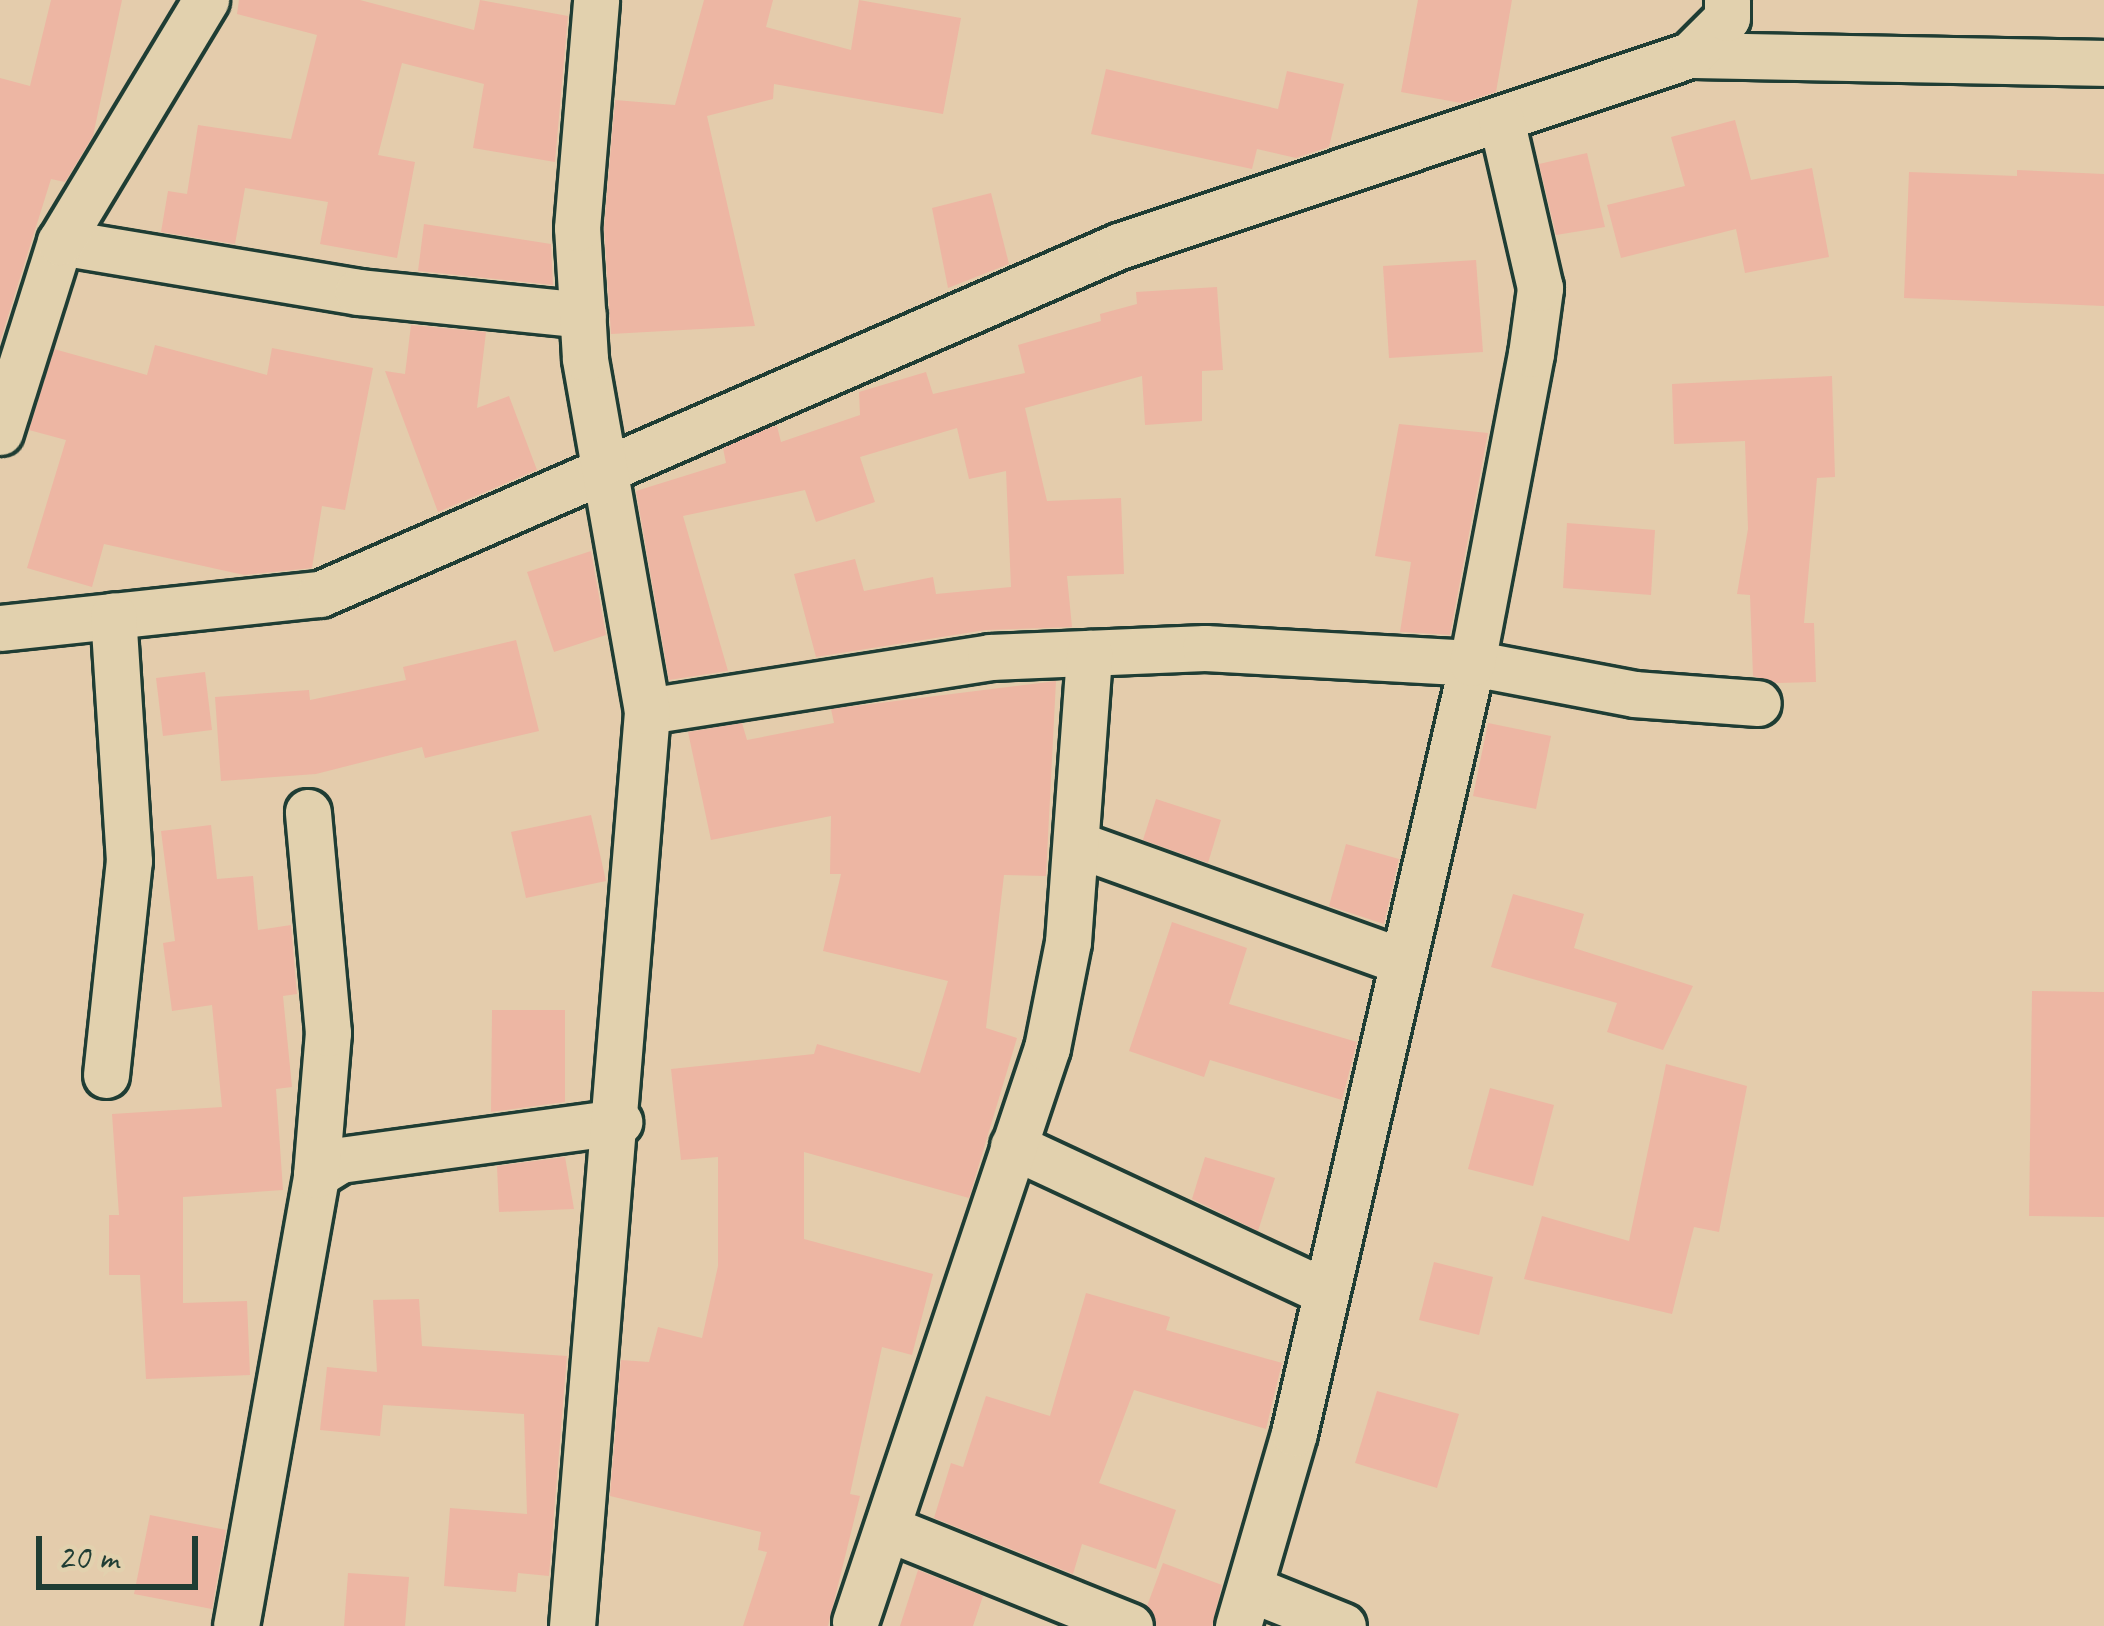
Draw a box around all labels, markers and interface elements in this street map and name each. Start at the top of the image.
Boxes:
scale bar [42,1512,204,1586]
text: 20 m [57,1534,118,1580]

